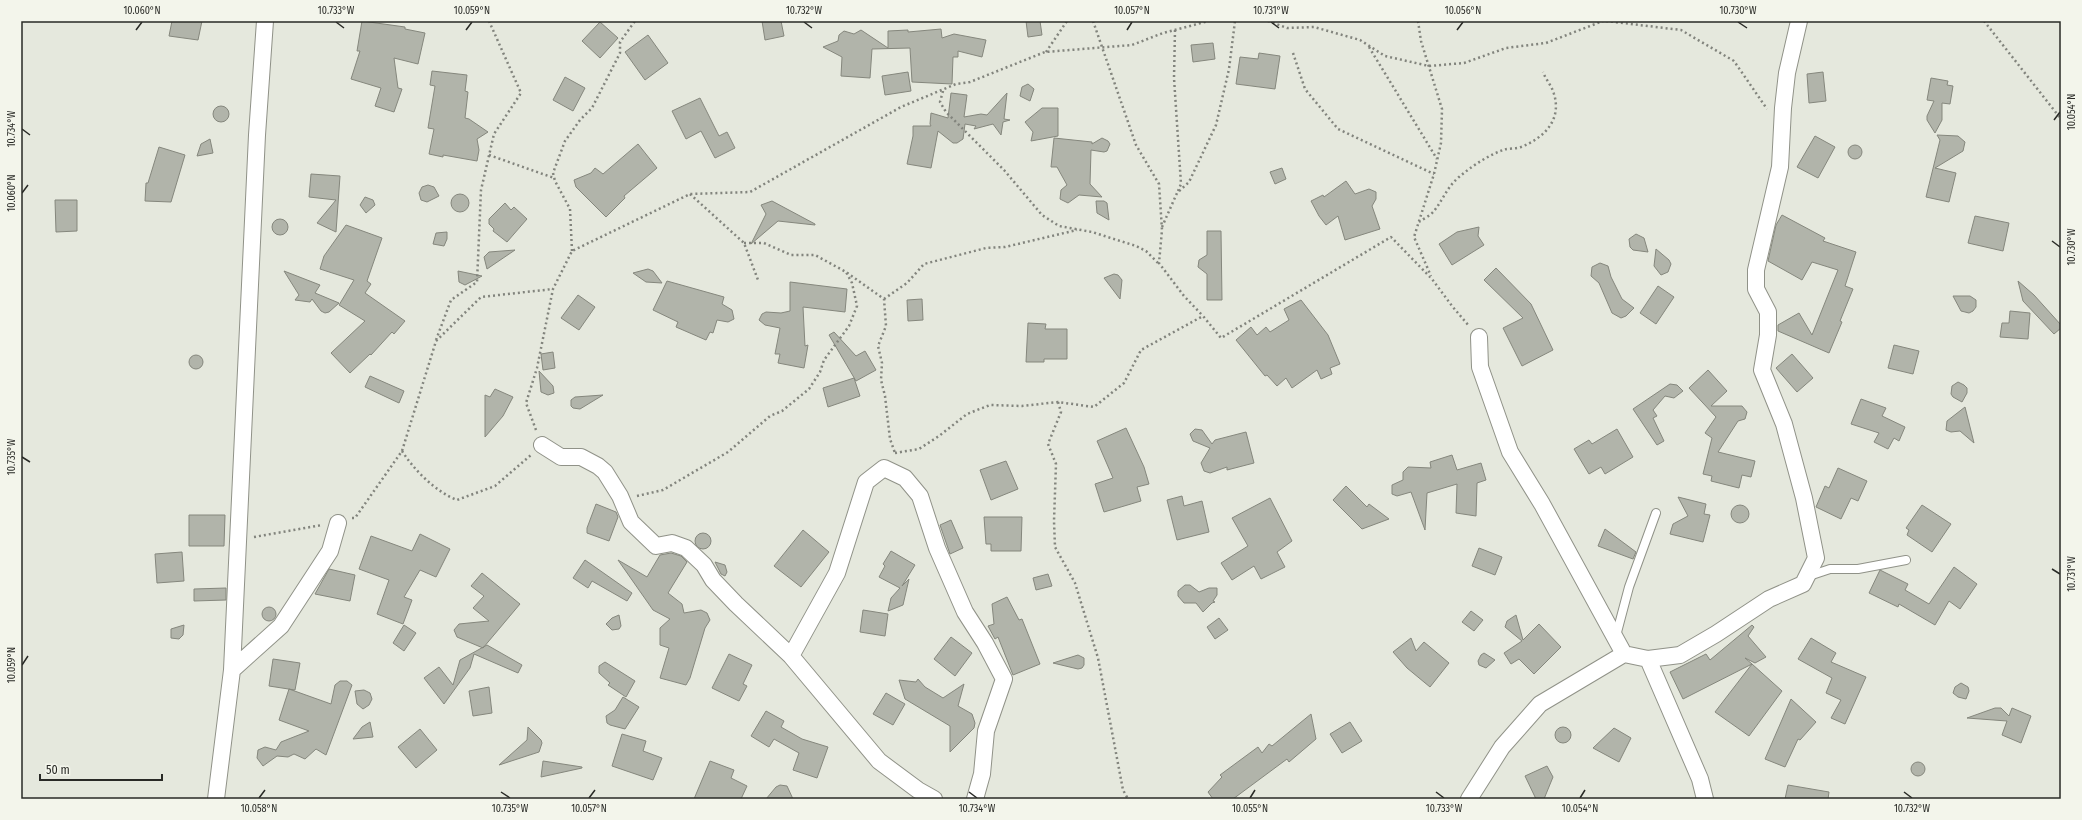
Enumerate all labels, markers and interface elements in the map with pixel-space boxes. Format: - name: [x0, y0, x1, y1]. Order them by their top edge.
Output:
- text: 10.060°N: [123, 5, 161, 17]
- text: 10.733°W: [318, 5, 355, 17]
- text: 10.059°N: [454, 5, 490, 17]
- text: 10.732°W: [786, 5, 823, 17]
- text: 10.057°N: [1114, 5, 1150, 17]
- text: 10.731°W: [1253, 5, 1289, 17]
- text: 10.056°N: [1445, 5, 1481, 17]
- text: 10.730°W: [1719, 5, 1757, 17]
- text: 10.054°N: [2066, 94, 2078, 130]
- text: 10.734°W: [6, 110, 18, 147]
- text: 10.060°N: [6, 174, 18, 212]
- text: 10.730°W: [2066, 228, 2078, 266]
- text: 10.735°W: [6, 438, 18, 475]
- text: 10.731°W: [2066, 556, 2078, 592]
- text: 10.059°N: [6, 647, 18, 683]
- scale bar: [40, 756, 162, 782]
- text: 50 m: [46, 763, 70, 777]
- text: 10.058°N: [241, 803, 277, 815]
- text: 10.735°W: [492, 803, 529, 815]
- text: 10.057°N: [571, 803, 607, 815]
- text: 10.734°W: [959, 803, 996, 815]
- text: 10.055°N: [1232, 803, 1268, 815]
- text: 10.733°W: [1426, 803, 1463, 815]
- text: 10.054°N: [1562, 803, 1598, 815]
- text: 10.732°W: [1894, 803, 1931, 815]

